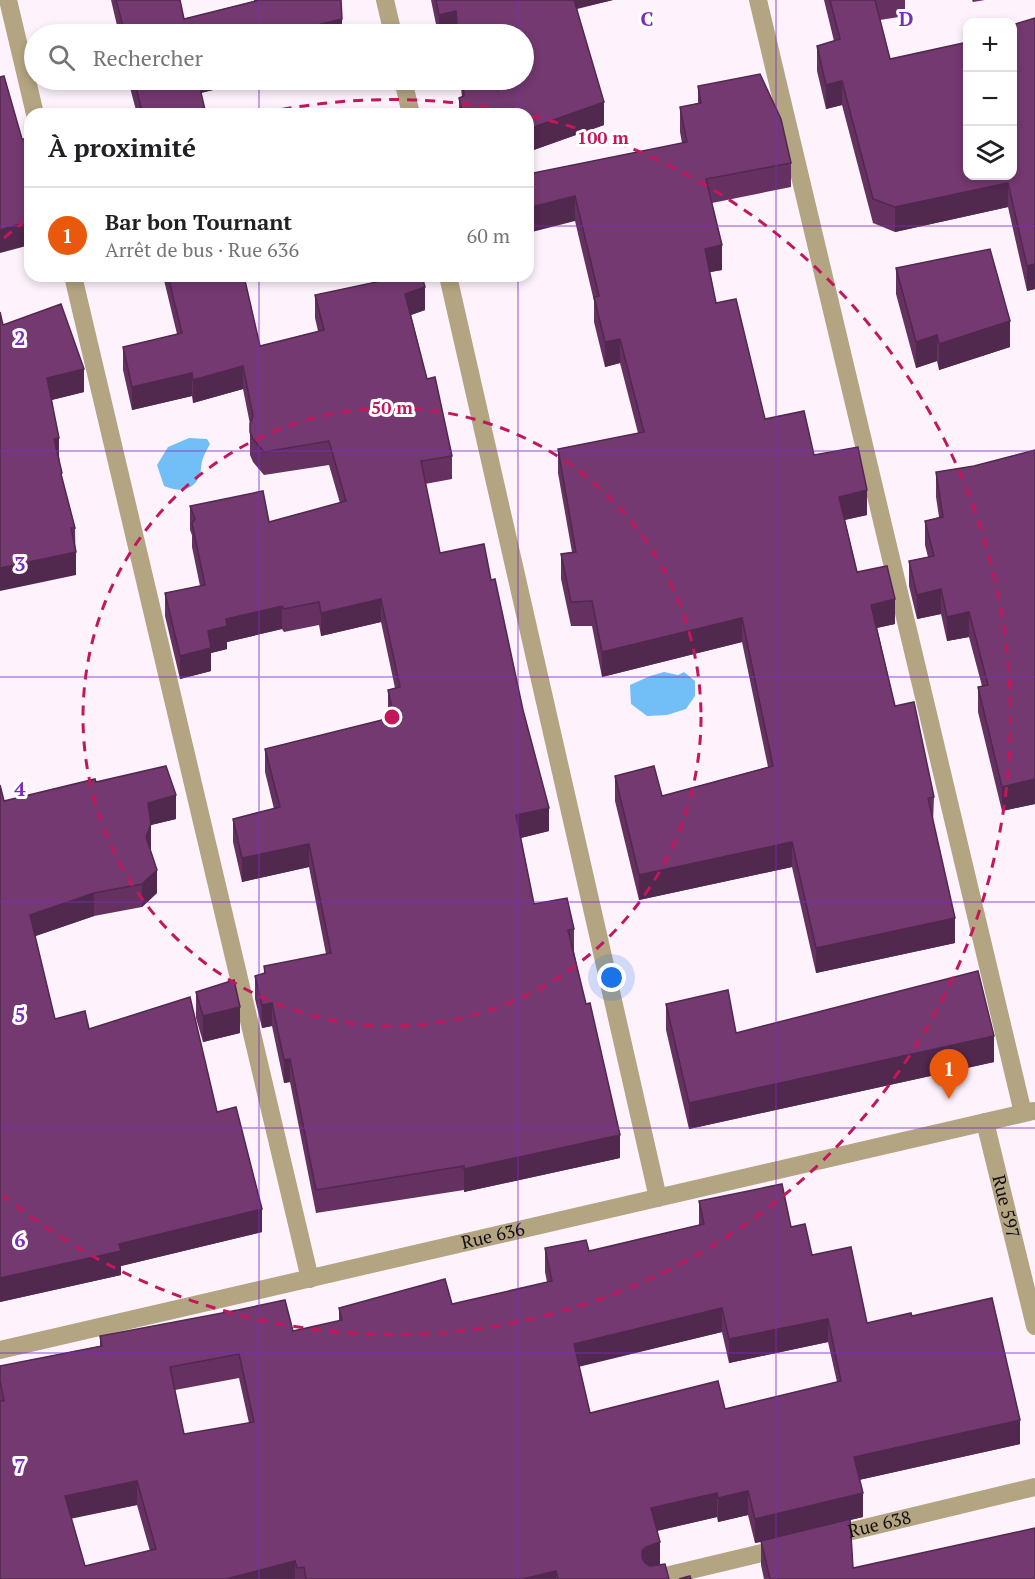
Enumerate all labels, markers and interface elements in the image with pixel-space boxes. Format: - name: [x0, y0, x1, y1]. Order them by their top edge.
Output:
- text: C: [640, 5, 654, 32]
- text: D: [899, 5, 913, 32]
- map controls: [963, 18, 1017, 180]
- button: +: [963, 18, 1017, 72]
- search box: [24, 24, 534, 90]
- icon: search: [45, 41, 78, 74]
- text: Rechercher: [93, 43, 203, 72]
- button: −: [963, 72, 1017, 126]
- text: 100 m: [577, 125, 629, 149]
- button: layers: [963, 126, 1017, 180]
- text: À proximité: [48, 130, 196, 164]
- text: Bar bon Tournant: [105, 207, 292, 236]
- text: 1: [62, 222, 73, 249]
- text: 60 m: [467, 222, 510, 249]
- text: Arrêt de bus · Rue 636: [105, 236, 299, 263]
- text: 2: [14, 324, 26, 351]
- text: 50 m: [371, 395, 413, 419]
- text: 3: [14, 550, 26, 577]
- centre of rings: [382, 707, 402, 727]
- text: 4: [14, 775, 26, 802]
- your location: [597, 963, 626, 992]
- text: 5: [14, 1001, 26, 1028]
- pin: 1: [930, 1050, 968, 1099]
- street label: Rue 597: [987, 1172, 1026, 1240]
- street label: Rue 636: [459, 1216, 527, 1254]
- text: 6: [14, 1226, 26, 1253]
- text: 7: [14, 1452, 26, 1479]
- street label: Rue 638: [845, 1504, 913, 1543]

